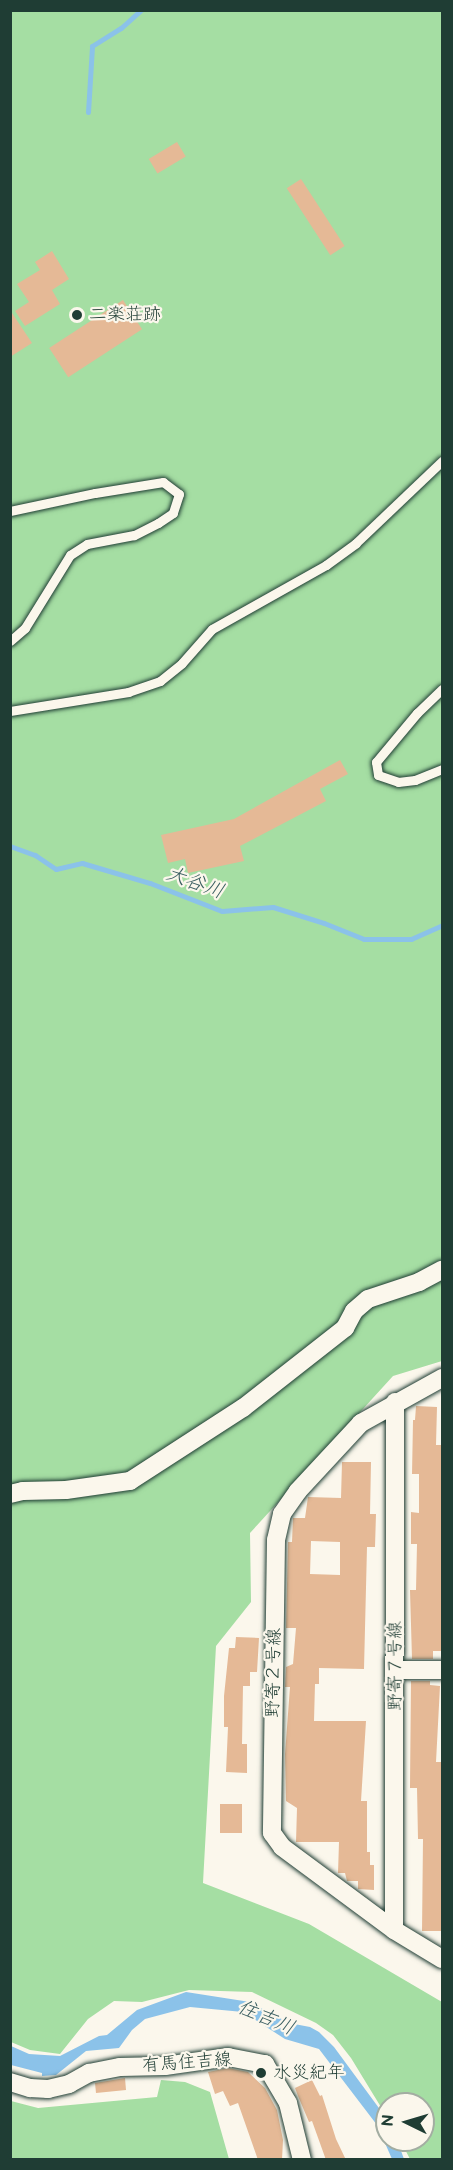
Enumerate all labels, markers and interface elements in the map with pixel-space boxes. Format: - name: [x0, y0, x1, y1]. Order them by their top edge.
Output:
- place label: 二楽荘跡: [89, 304, 161, 326]
- marker: 二楽荘跡: [70, 308, 84, 322]
- water label: 大谷川: [163, 861, 227, 905]
- street label: 野寄７号線: [385, 1621, 407, 1711]
- street label: 野寄２号線: [262, 1628, 286, 1718]
- water label: 住吉川: [234, 1995, 298, 2041]
- street label: 有馬住吉線: [141, 2049, 233, 2077]
- place label: 水災紀年: [273, 2062, 345, 2084]
- marker: 水災紀年: [254, 2066, 268, 2080]
- north arrow: [375, 2092, 435, 2152]
- text: N: [379, 2114, 399, 2127]

